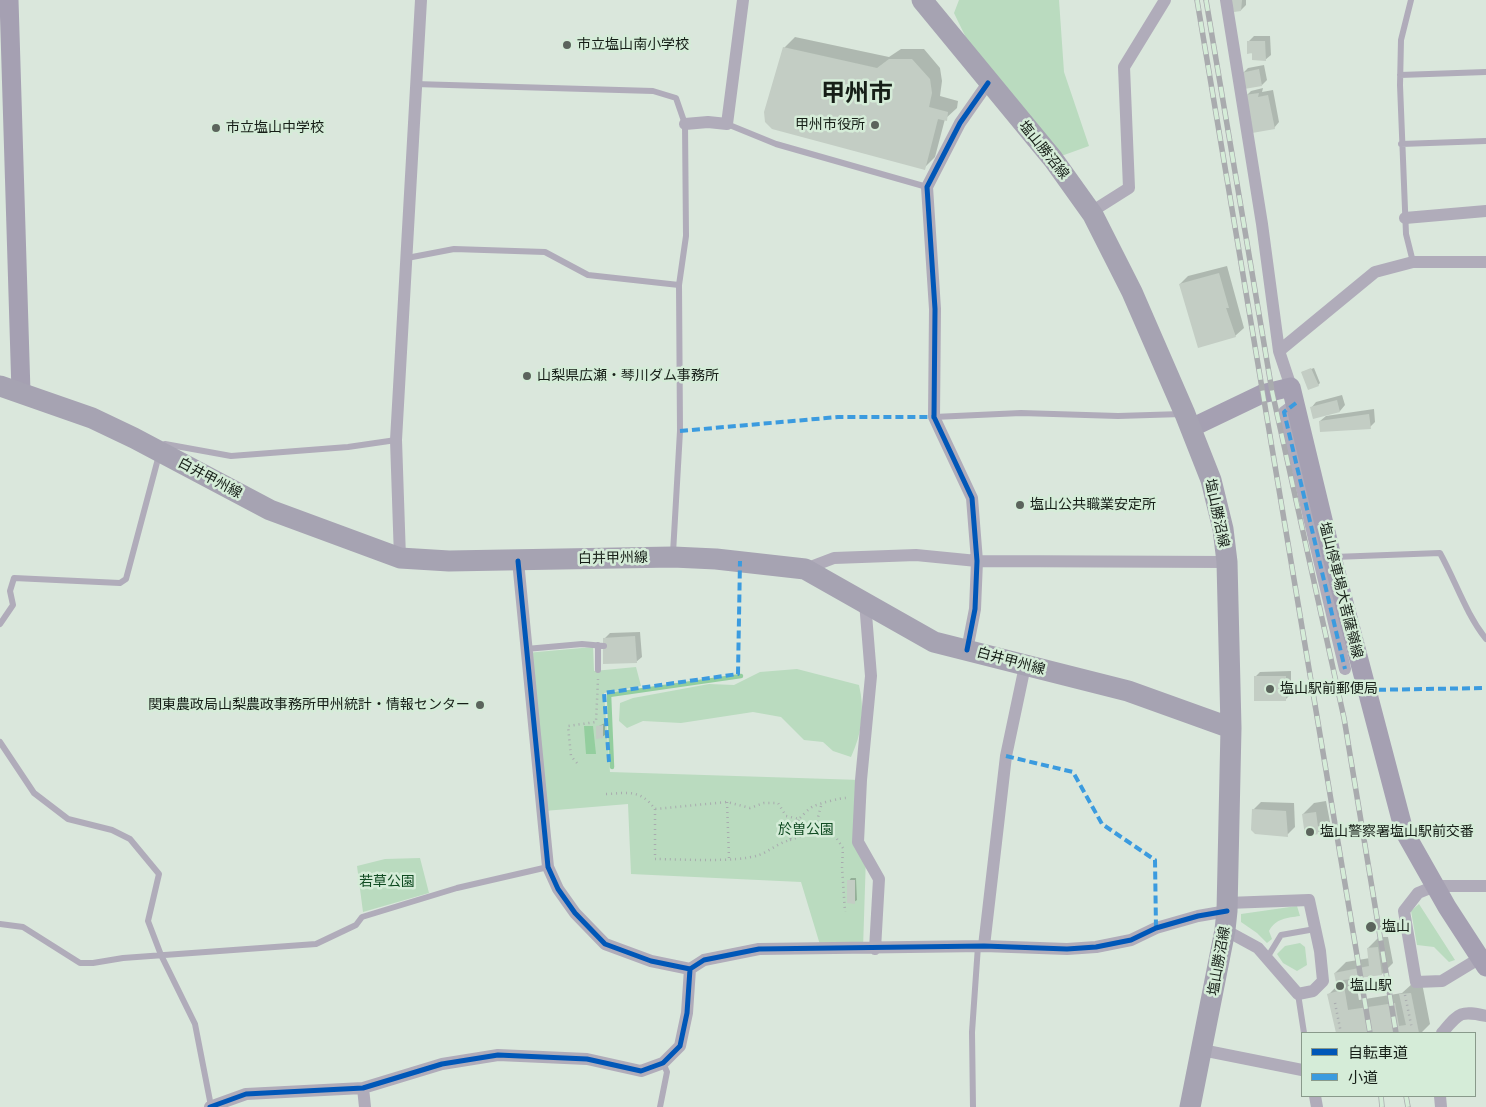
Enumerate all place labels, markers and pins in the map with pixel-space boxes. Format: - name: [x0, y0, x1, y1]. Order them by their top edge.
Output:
- place label: 市立塩山南小学校: [577, 37, 689, 53]
- marker: 市立塩山南小学校: [561, 39, 573, 51]
- place label: 甲州市役所: [795, 117, 865, 133]
- marker: 甲州市役所: [869, 119, 881, 131]
- place label: 市立塩山中学校: [226, 120, 324, 136]
- marker: 市立塩山中学校: [210, 122, 222, 134]
- place label: 山梨県広瀬・琴川ダム事務所: [537, 368, 719, 384]
- marker: 山梨県広瀬・琴川ダム事務所: [521, 370, 533, 382]
- place label: 塩山公共職業安定所: [1030, 497, 1156, 513]
- marker: 塩山公共職業安定所: [1014, 499, 1026, 511]
- place label: 塩山駅前郵便局: [1280, 681, 1378, 697]
- marker: 塩山駅前郵便局: [1264, 683, 1276, 695]
- place label: 関東農政局山梨農政事務所甲州統計・情報センター: [148, 697, 470, 713]
- marker: 関東農政局山梨農政事務所甲州統計・情報センター: [474, 699, 486, 711]
- place label: 塩山警察署塩山駅前交番: [1320, 824, 1474, 840]
- marker: 塩山警察署塩山駅前交番: [1304, 826, 1316, 838]
- place label: 塩山: [1382, 919, 1410, 935]
- marker: 塩山: [1364, 920, 1378, 934]
- place label: 塩山駅: [1350, 978, 1392, 994]
- marker: 塩山駅: [1334, 980, 1346, 992]

